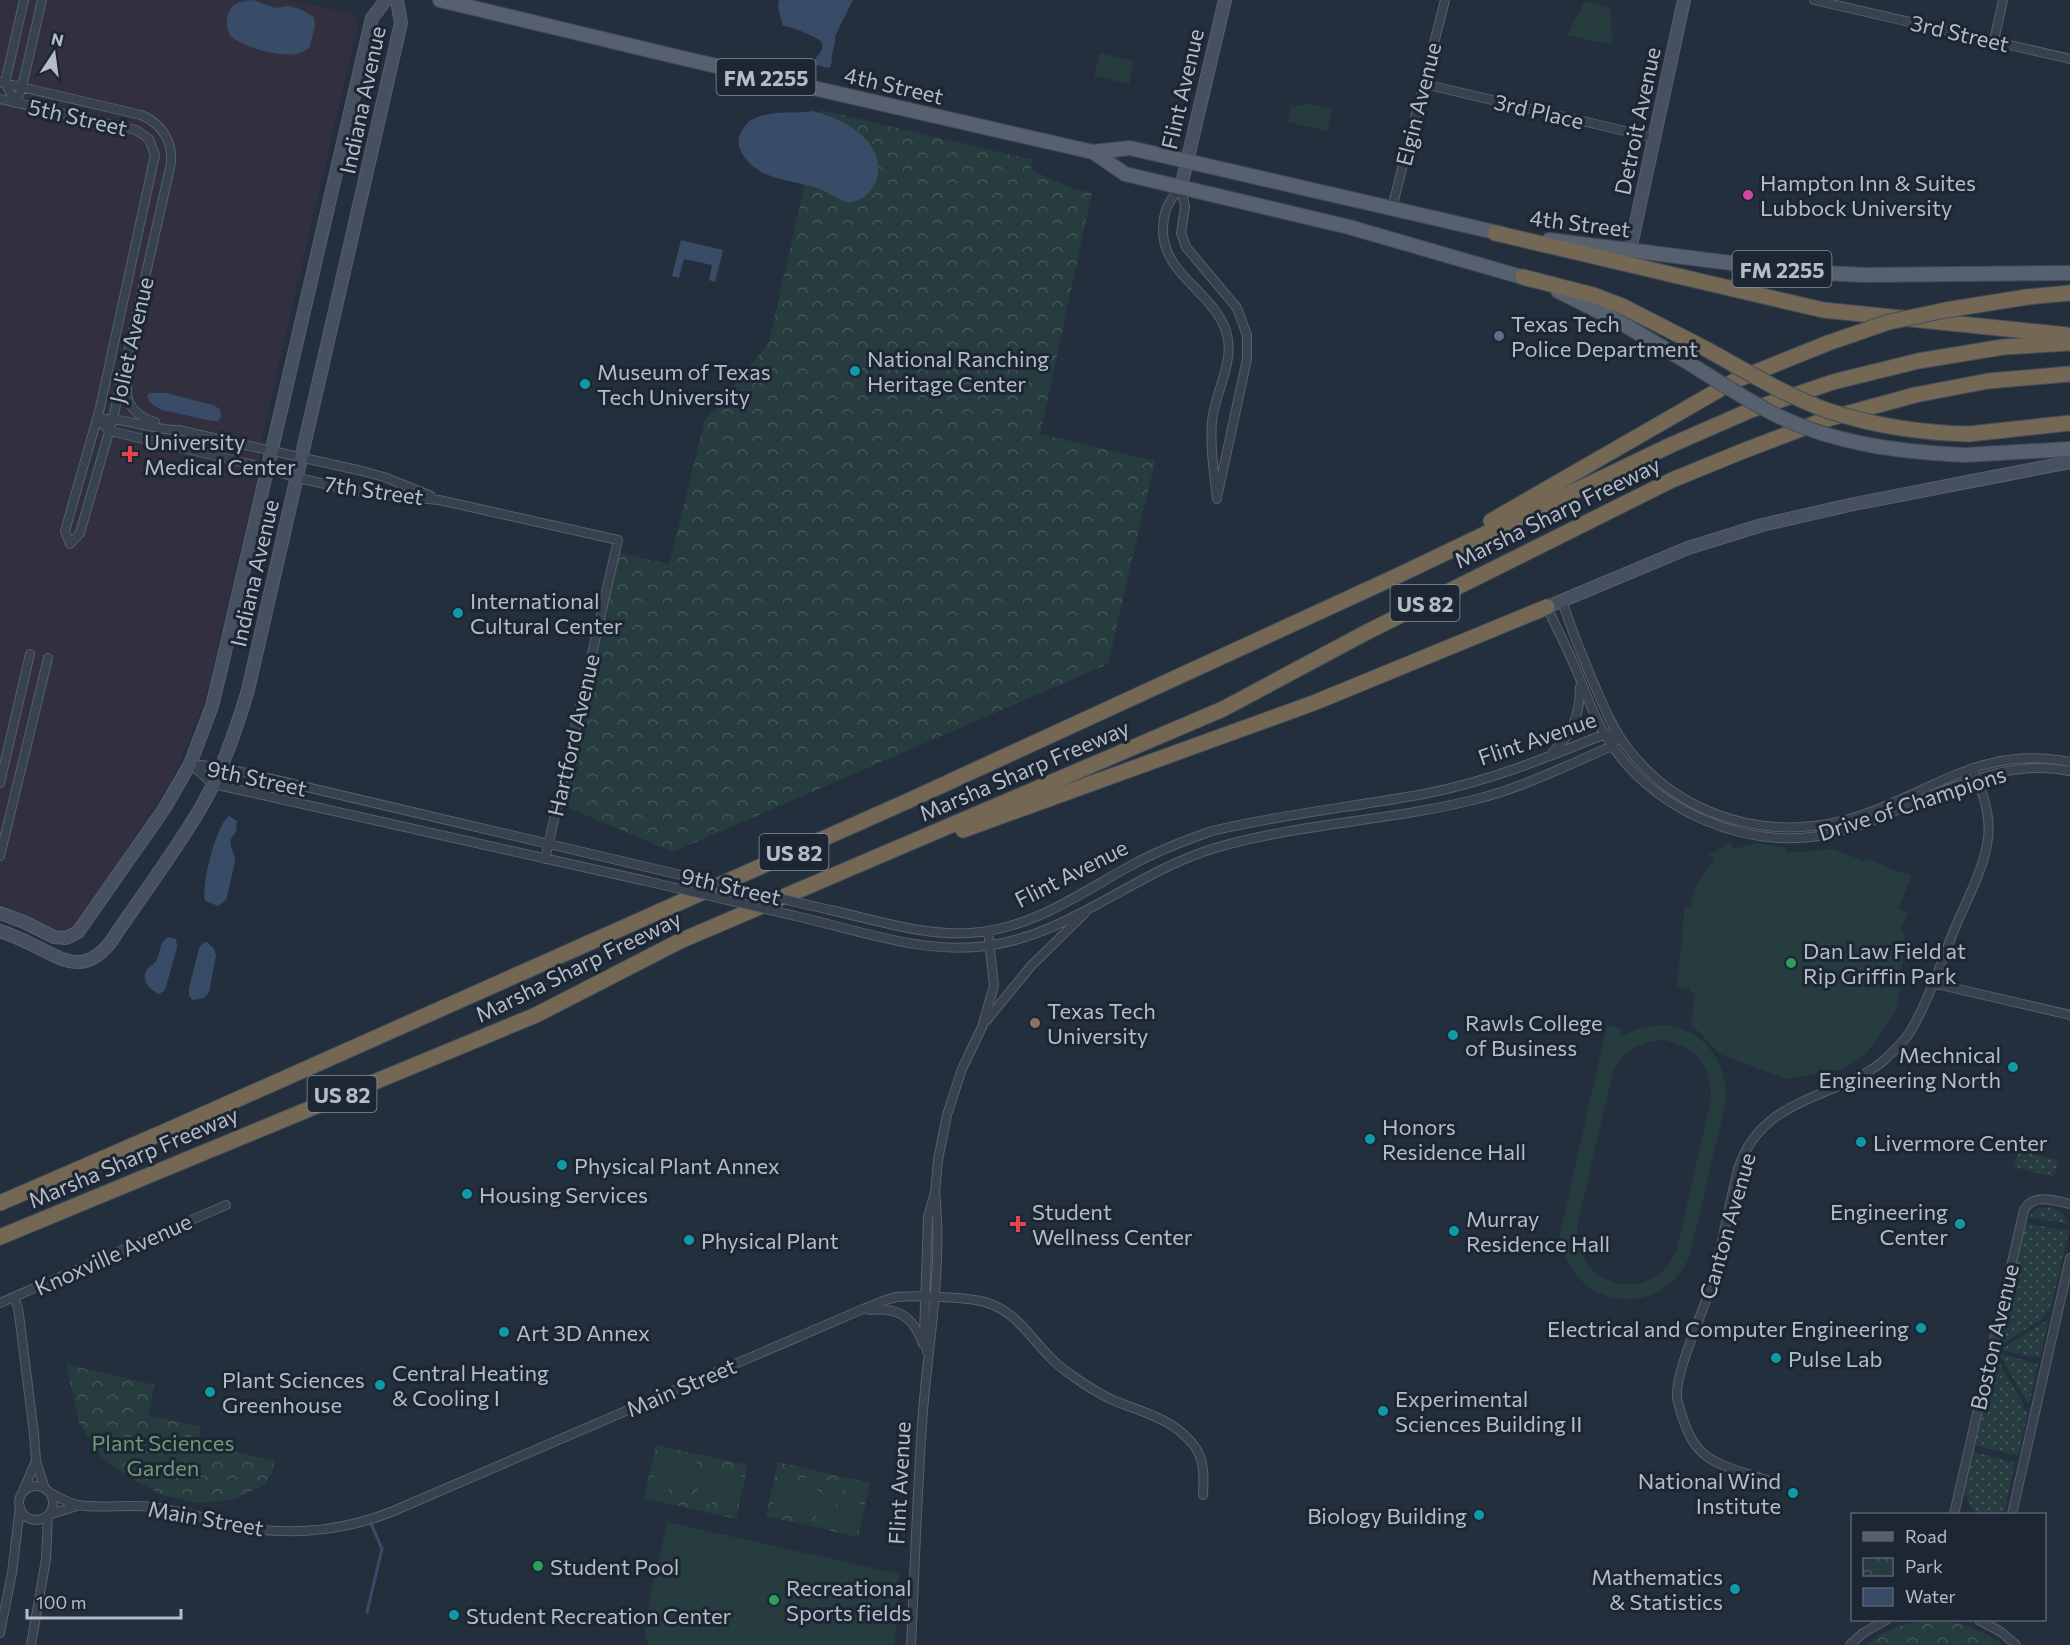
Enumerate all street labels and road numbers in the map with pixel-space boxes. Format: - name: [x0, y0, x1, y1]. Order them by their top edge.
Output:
- street label: 3rd Street: [1908, 9, 2012, 57]
- street label: Indiana Avenue: [333, 24, 391, 176]
- street label: Flint Avenue: [1155, 26, 1209, 152]
- street label: Elgin Avenue: [1390, 39, 1446, 169]
- street label: Detroit Avenue: [1608, 45, 1666, 197]
- road number: FM 2255: [716, 59, 816, 95]
- street label: 4th Street: [842, 60, 946, 110]
- street label: 3rd Place: [1491, 88, 1587, 134]
- street label: 5th Street: [26, 93, 130, 141]
- street label: 4th Street: [1528, 203, 1632, 243]
- road number: FM 2255: [1732, 251, 1832, 287]
- street label: Joliet Avenue: [103, 274, 159, 406]
- street label: Marsha Sharp Freeway: [1450, 450, 1664, 574]
- street label: 7th Street: [323, 470, 425, 510]
- street label: Indiana Avenue: [224, 497, 284, 649]
- road number: US 82: [1390, 585, 1460, 621]
- street label: Hartford Avenue: [541, 651, 605, 819]
- street label: Flint Avenue: [1474, 705, 1600, 771]
- street label: Marsha Sharp Freeway: [915, 713, 1133, 827]
- street label: 9th Street: [205, 754, 309, 802]
- street label: Drive of Champions: [1815, 760, 2009, 846]
- street label: Flint Avenue: [1010, 833, 1132, 913]
- road number: US 82: [760, 834, 828, 870]
- street label: 9th Street: [679, 861, 783, 911]
- street label: Marsha Sharp Freeway: [471, 904, 685, 1028]
- road number: US 82: [308, 1076, 376, 1112]
- street label: Marsha Sharp Freeway: [24, 1100, 242, 1214]
- street label: Canton Avenue: [1693, 1150, 1761, 1302]
- street label: Knoxville Avenue: [30, 1207, 196, 1301]
- street label: Boston Avenue: [1964, 1261, 2024, 1413]
- street label: Main Street: [622, 1352, 740, 1422]
- street label: Flint Avenue: [882, 1421, 916, 1545]
- street label: Main Street: [146, 1495, 266, 1541]

